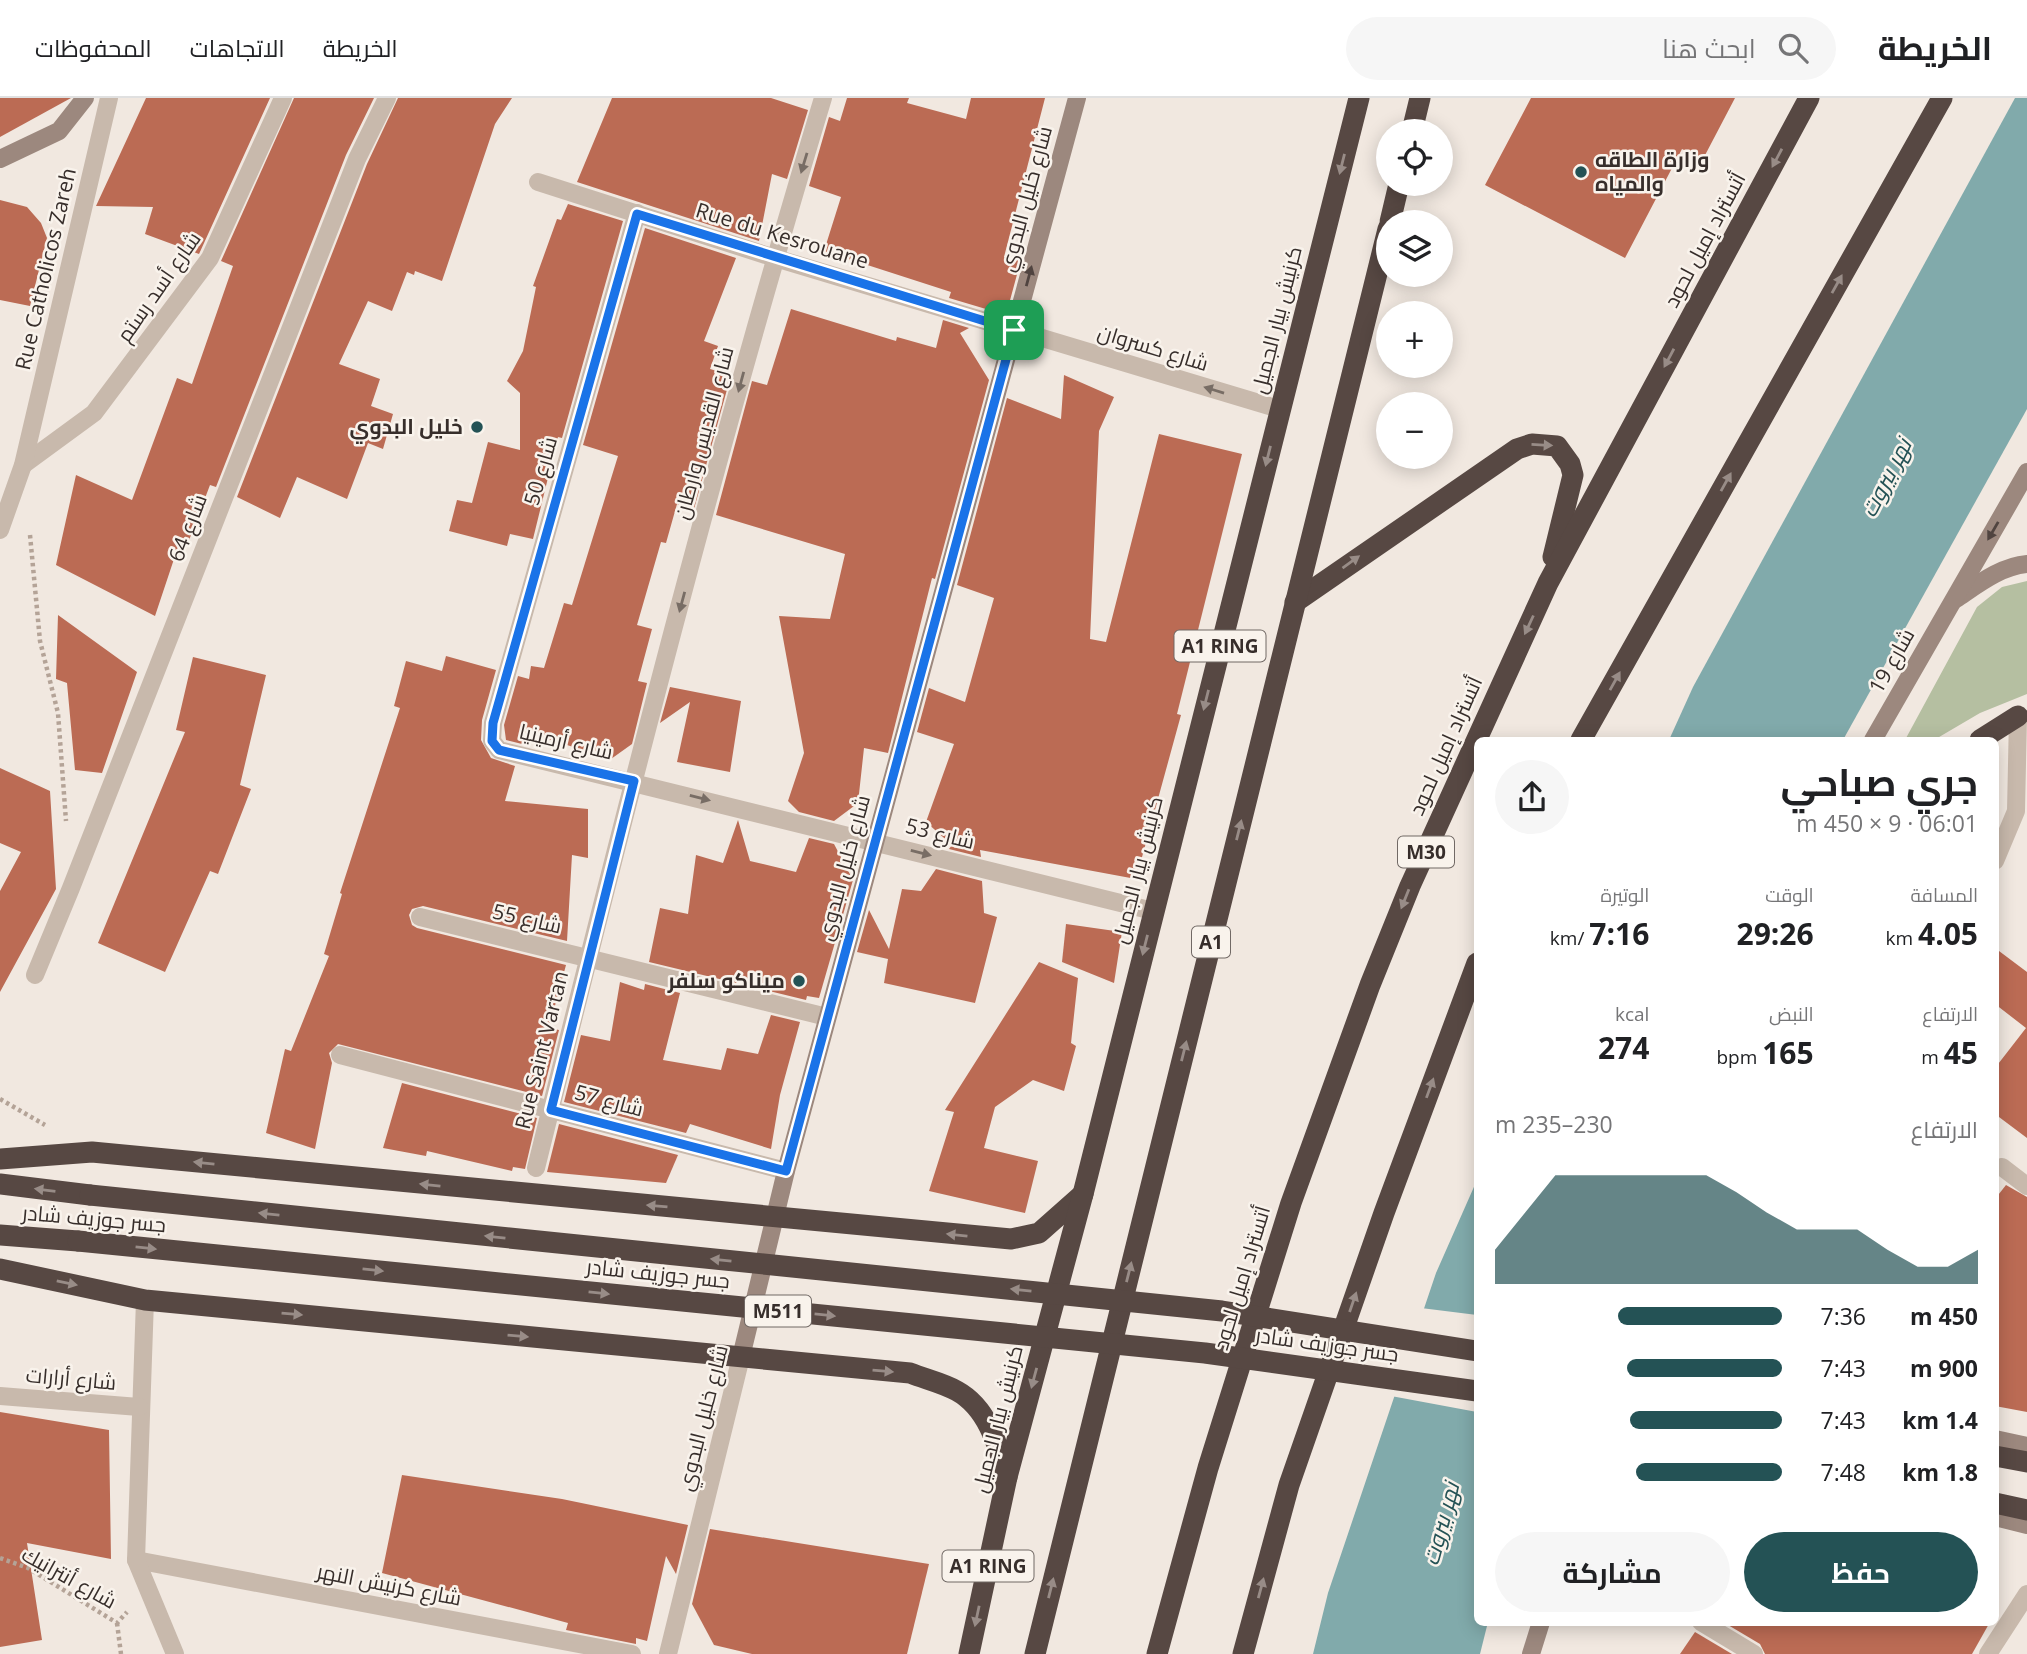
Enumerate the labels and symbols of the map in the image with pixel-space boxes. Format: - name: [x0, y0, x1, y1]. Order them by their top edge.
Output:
- street label: شارع خليل البدوي: [992, 123, 1061, 275]
- place label: وزارة الطاقه والمياه: [1595, 145, 1709, 197]
- one-way arrow: [1771, 148, 1783, 168]
- one-way arrow: [798, 153, 808, 174]
- one-way arrow: [1336, 153, 1347, 175]
- marker: وزارة الطاقه والمياه: [1573, 164, 1589, 180]
- street label: Rue Catholicos Zareh: [8, 165, 82, 373]
- street label: أتستراد إميل لحود: [1657, 167, 1752, 312]
- street label: Rue du Kesrouane: [692, 195, 872, 275]
- street label: شارع أسد رستم: [110, 226, 207, 348]
- street label: كرنيش بيار الجميل: [1244, 243, 1308, 396]
- one-way arrow: [1024, 265, 1034, 286]
- one-way arrow: [1831, 274, 1843, 294]
- pin: [984, 300, 1044, 360]
- street label: شارع كسروان: [1094, 317, 1212, 378]
- street label: شارع القديس وارطان: [666, 343, 741, 523]
- one-way arrow: [1663, 349, 1675, 368]
- one-way arrow: [736, 372, 746, 393]
- one-way arrow: [1203, 384, 1224, 394]
- place label: خليل البدوي: [350, 412, 463, 444]
- marker: خليل البدوي: [469, 419, 485, 435]
- water label: نهر بيروت: [1852, 430, 1920, 523]
- street label: شارع 50: [517, 433, 564, 509]
- one-way arrow: [1531, 439, 1553, 450]
- one-way arrow: [1262, 445, 1273, 467]
- one-way arrow: [1720, 473, 1732, 492]
- street label: شارع 64: [161, 490, 214, 566]
- one-way arrow: [1986, 522, 1999, 541]
- one-way arrow: [1342, 556, 1360, 570]
- one-way arrow: [677, 592, 687, 613]
- one-way arrow: [1523, 614, 1534, 635]
- street label: شارع 19: [1862, 623, 1921, 698]
- road number: A1 RING: [1174, 631, 1266, 662]
- one-way arrow: [1609, 671, 1621, 690]
- street label: أتستراد إميل لحود: [1402, 672, 1488, 819]
- one-way arrow: [1200, 689, 1211, 711]
- street label: شارع أرمينيا: [516, 717, 616, 766]
- street label: شارع خليل البدوي: [810, 792, 879, 944]
- one-way arrow: [689, 793, 711, 804]
- street label: كرنيش بيار الجميل: [1105, 793, 1169, 946]
- street label: شارع 53: [903, 811, 978, 856]
- one-way arrow: [1234, 819, 1245, 841]
- road number: M30: [1398, 836, 1454, 867]
- one-way arrow: [910, 848, 932, 859]
- one-way arrow: [1400, 889, 1411, 910]
- street label: شارع 55: [490, 896, 565, 941]
- road number: A1: [1192, 926, 1230, 958]
- one-way arrow: [1139, 934, 1150, 956]
- place label: ميناكو سلفر: [667, 966, 785, 994]
- street label: Rue Saint Vartan: [508, 968, 574, 1132]
- marker: ميناكو سلفر: [791, 973, 807, 989]
- one-way arrow: [1179, 1040, 1190, 1062]
- street label: شارع 57: [571, 1077, 647, 1124]
- one-way arrow: [1424, 1077, 1435, 1098]
- one-way arrow: [193, 1157, 215, 1168]
- one-way arrow: [419, 1179, 441, 1190]
- one-way arrow: [34, 1184, 56, 1195]
- street label: جسر جوزيف شادر: [20, 1198, 167, 1238]
- one-way arrow: [646, 1200, 668, 1211]
- street label: أتستراد إميل لحود: [1206, 1202, 1276, 1353]
- one-way arrow: [258, 1208, 280, 1219]
- one-way arrow: [946, 1229, 968, 1240]
- one-way arrow: [484, 1231, 506, 1242]
- one-way arrow: [135, 1243, 157, 1254]
- street label: جسر جوزيف شادر: [584, 1251, 731, 1294]
- one-way arrow: [710, 1254, 732, 1265]
- one-way arrow: [1124, 1261, 1135, 1283]
- one-way arrow: [362, 1265, 384, 1276]
- one-way arrow: [56, 1278, 78, 1289]
- one-way arrow: [1010, 1285, 1032, 1296]
- one-way arrow: [588, 1288, 610, 1299]
- one-way arrow: [1348, 1291, 1359, 1312]
- road number: M511: [745, 1296, 811, 1326]
- one-way arrow: [281, 1309, 303, 1320]
- one-way arrow: [815, 1310, 837, 1321]
- street label: جسر جوزيف شادر: [1253, 1320, 1401, 1368]
- one-way arrow: [507, 1330, 529, 1341]
- street label: شارع خليل البدوي: [670, 1342, 737, 1494]
- street label: كرنيش بيار الجميل: [965, 1342, 1029, 1495]
- street label: شارع أرارات: [25, 1360, 117, 1397]
- one-way arrow: [872, 1365, 894, 1376]
- one-way arrow: [1028, 1368, 1038, 1389]
- water label: نهر بيروت: [1414, 1476, 1467, 1569]
- street label: شارع أنترانيك: [17, 1540, 122, 1616]
- road number: A1 RING: [942, 1550, 1034, 1582]
- street label: شارع كرنيش النهر: [313, 1556, 464, 1613]
- one-way arrow: [1046, 1577, 1057, 1599]
- one-way arrow: [1256, 1577, 1267, 1599]
- one-way arrow: [971, 1605, 982, 1627]

